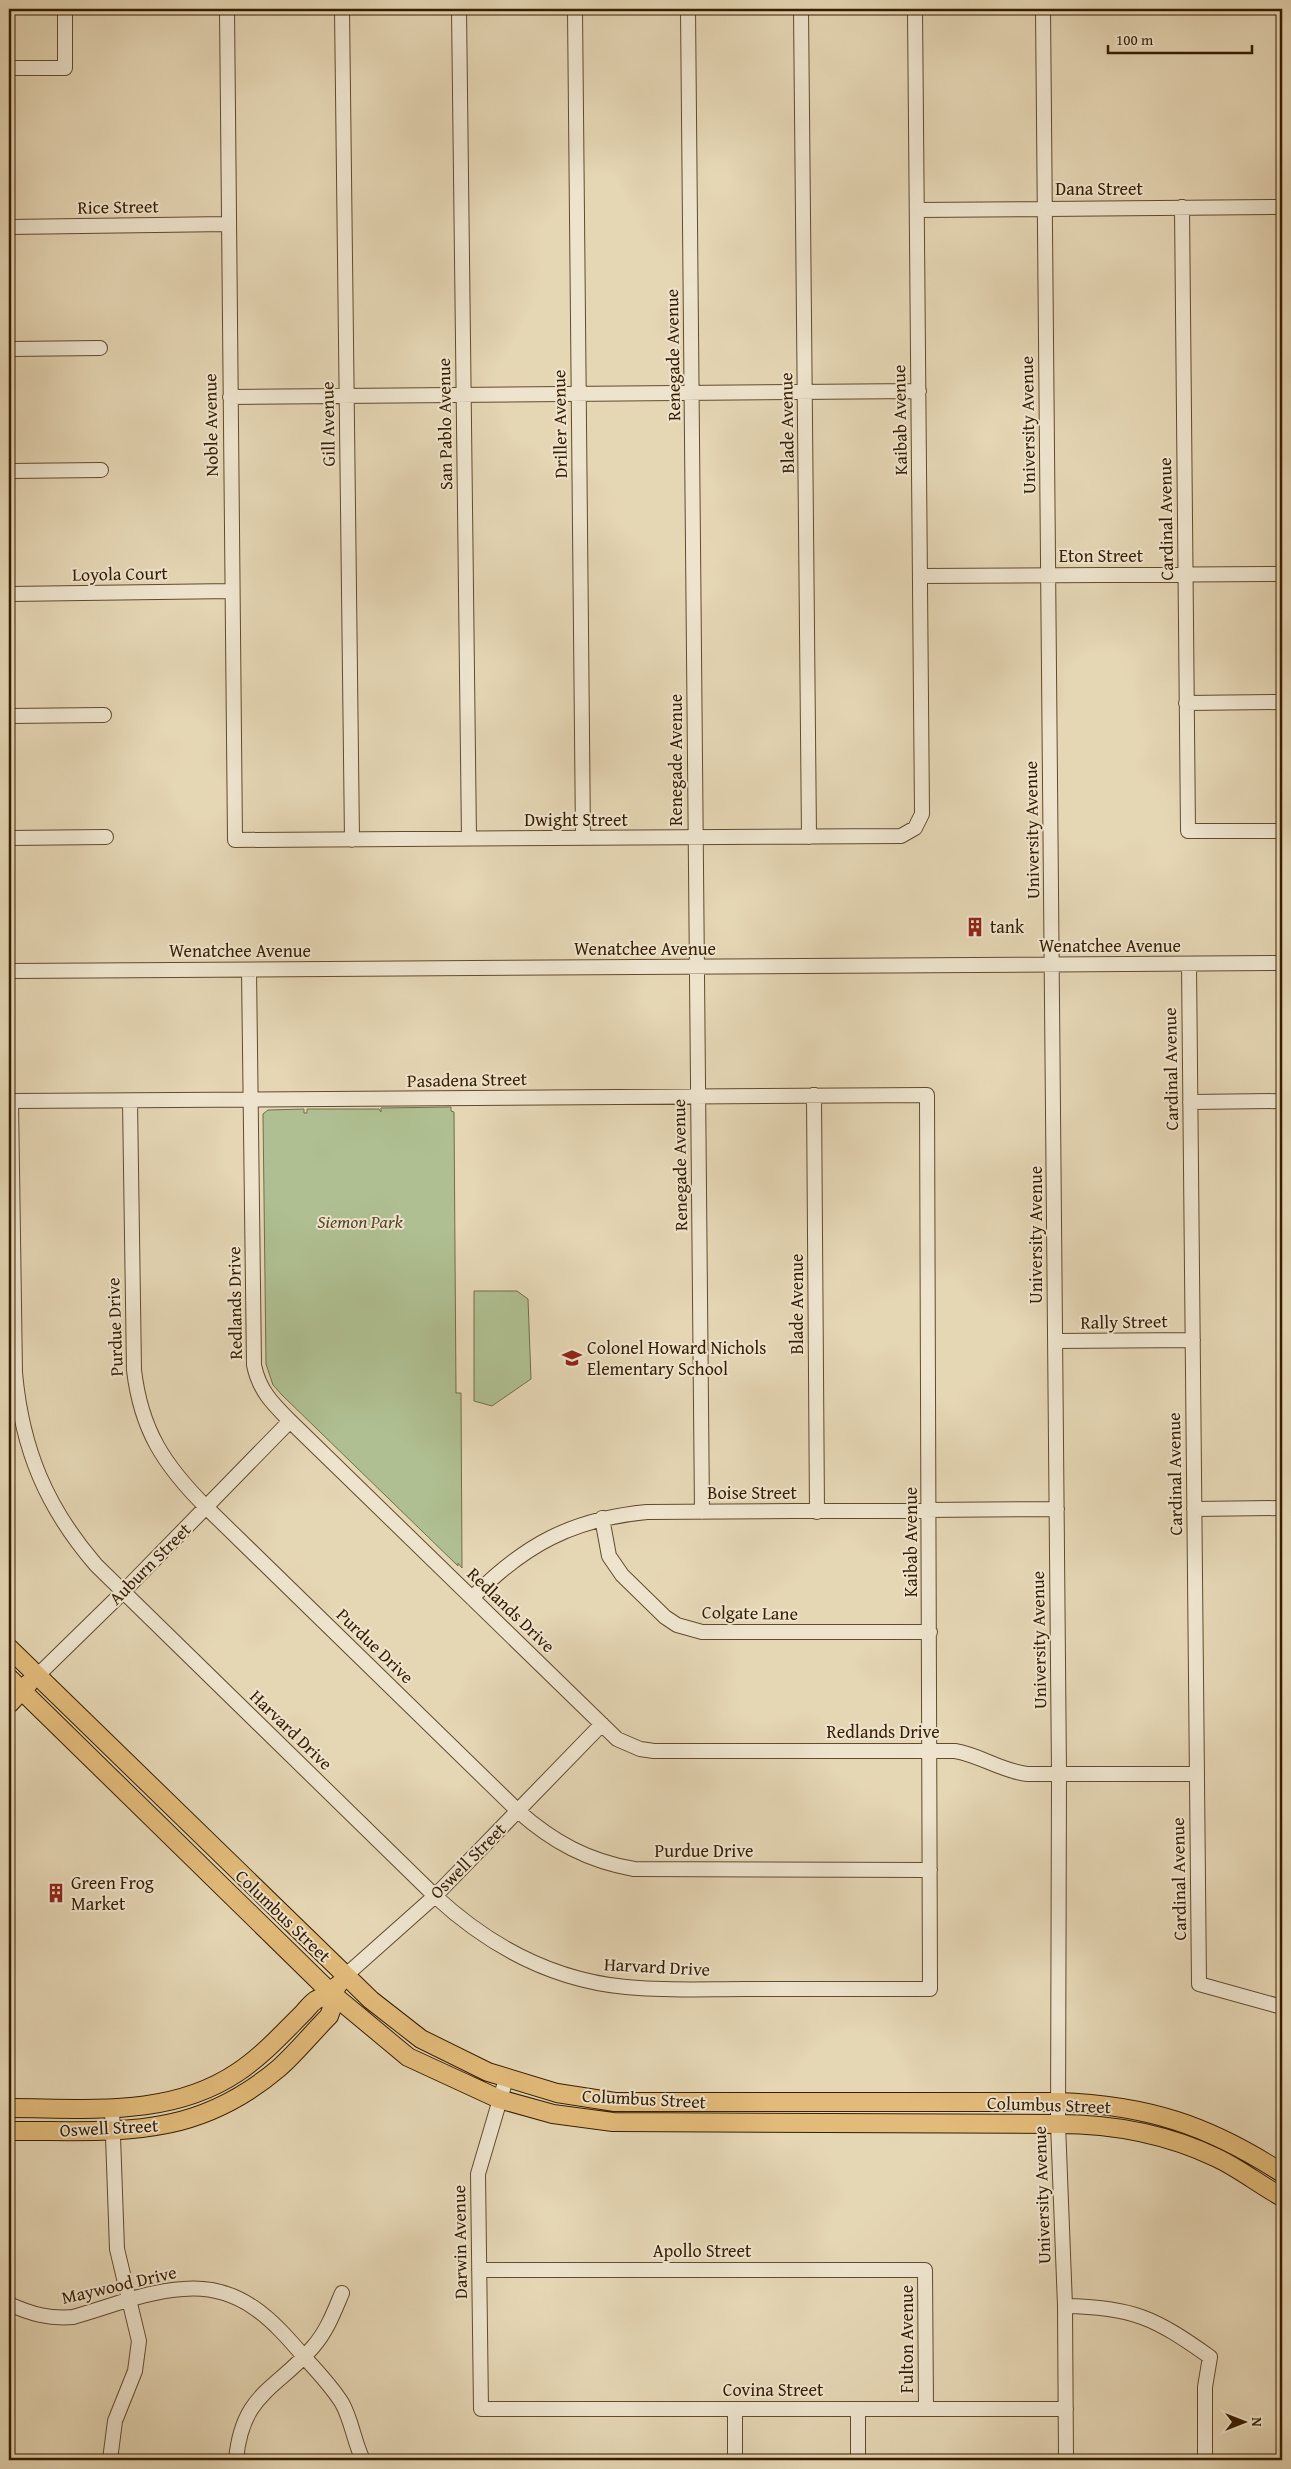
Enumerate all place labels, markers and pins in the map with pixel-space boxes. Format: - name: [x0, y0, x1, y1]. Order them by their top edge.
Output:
- place label: tank: [990, 913, 1025, 940]
- building icon: tank: [964, 916, 986, 938]
- place label: Colonel Howard Nichols Elementary School: [587, 1334, 766, 1382]
- school or university icon: Colonel Howard Nichols Elementary School: [561, 1347, 583, 1369]
- place label: Green Frog Market: [71, 1869, 154, 1917]
- building icon: Green Frog Market: [45, 1882, 67, 1904]

